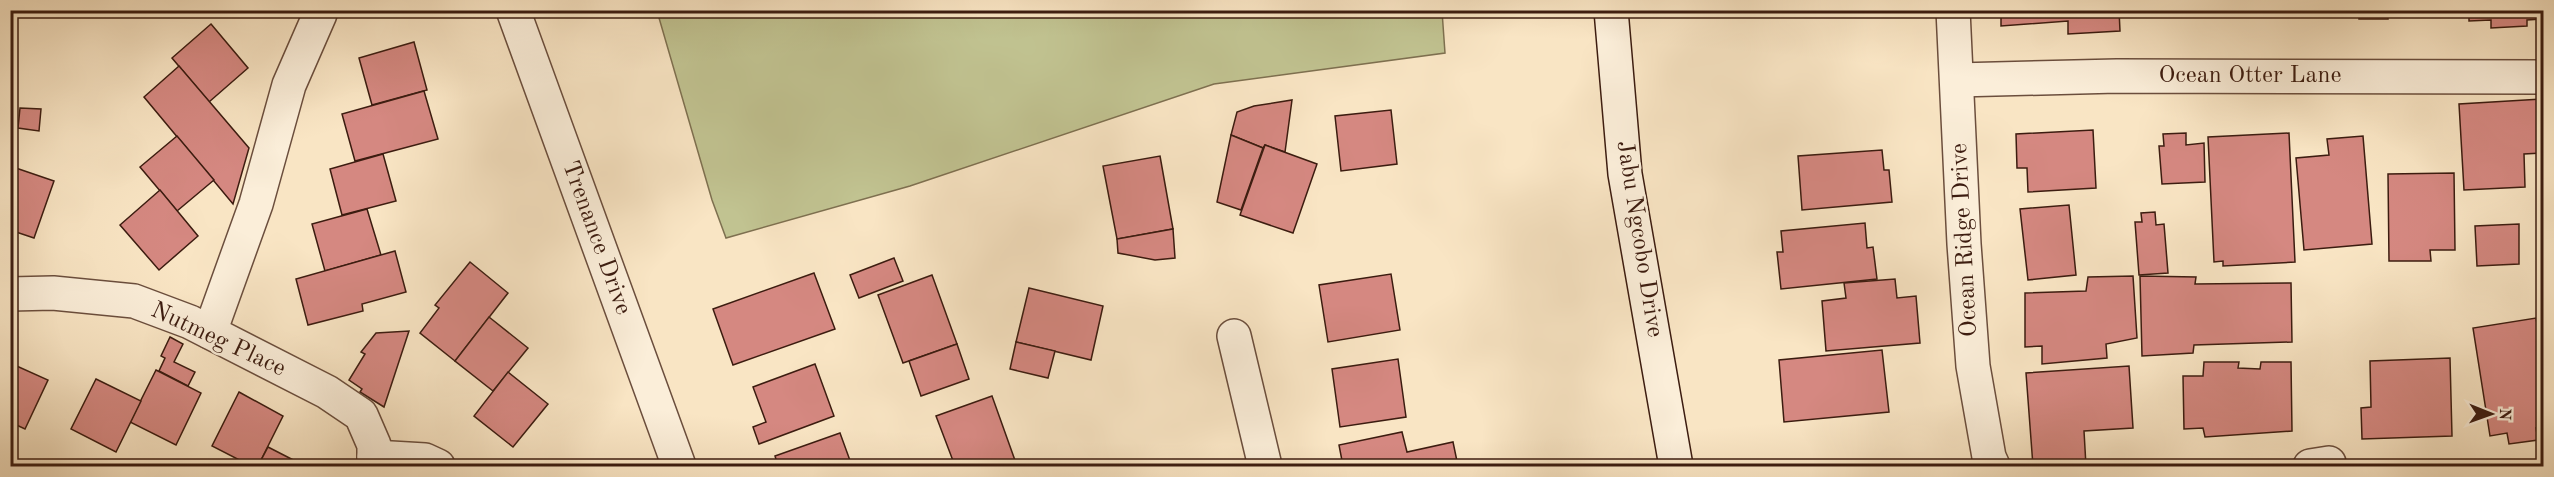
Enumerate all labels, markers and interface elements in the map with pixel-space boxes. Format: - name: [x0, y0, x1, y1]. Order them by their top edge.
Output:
- street label: Ocean Otter Lane: [2159, 64, 2341, 88]
- street label: Jabu Ngcobo Drive: [1612, 139, 1666, 339]
- street label: Ocean Ridge Drive: [1948, 142, 1982, 338]
- street label: Trenance Drive: [557, 158, 635, 318]
- street label: Nutmeg Place: [147, 298, 289, 382]
- north arrow: [2461, 384, 2521, 444]
- text: N: [2496, 408, 2512, 421]

